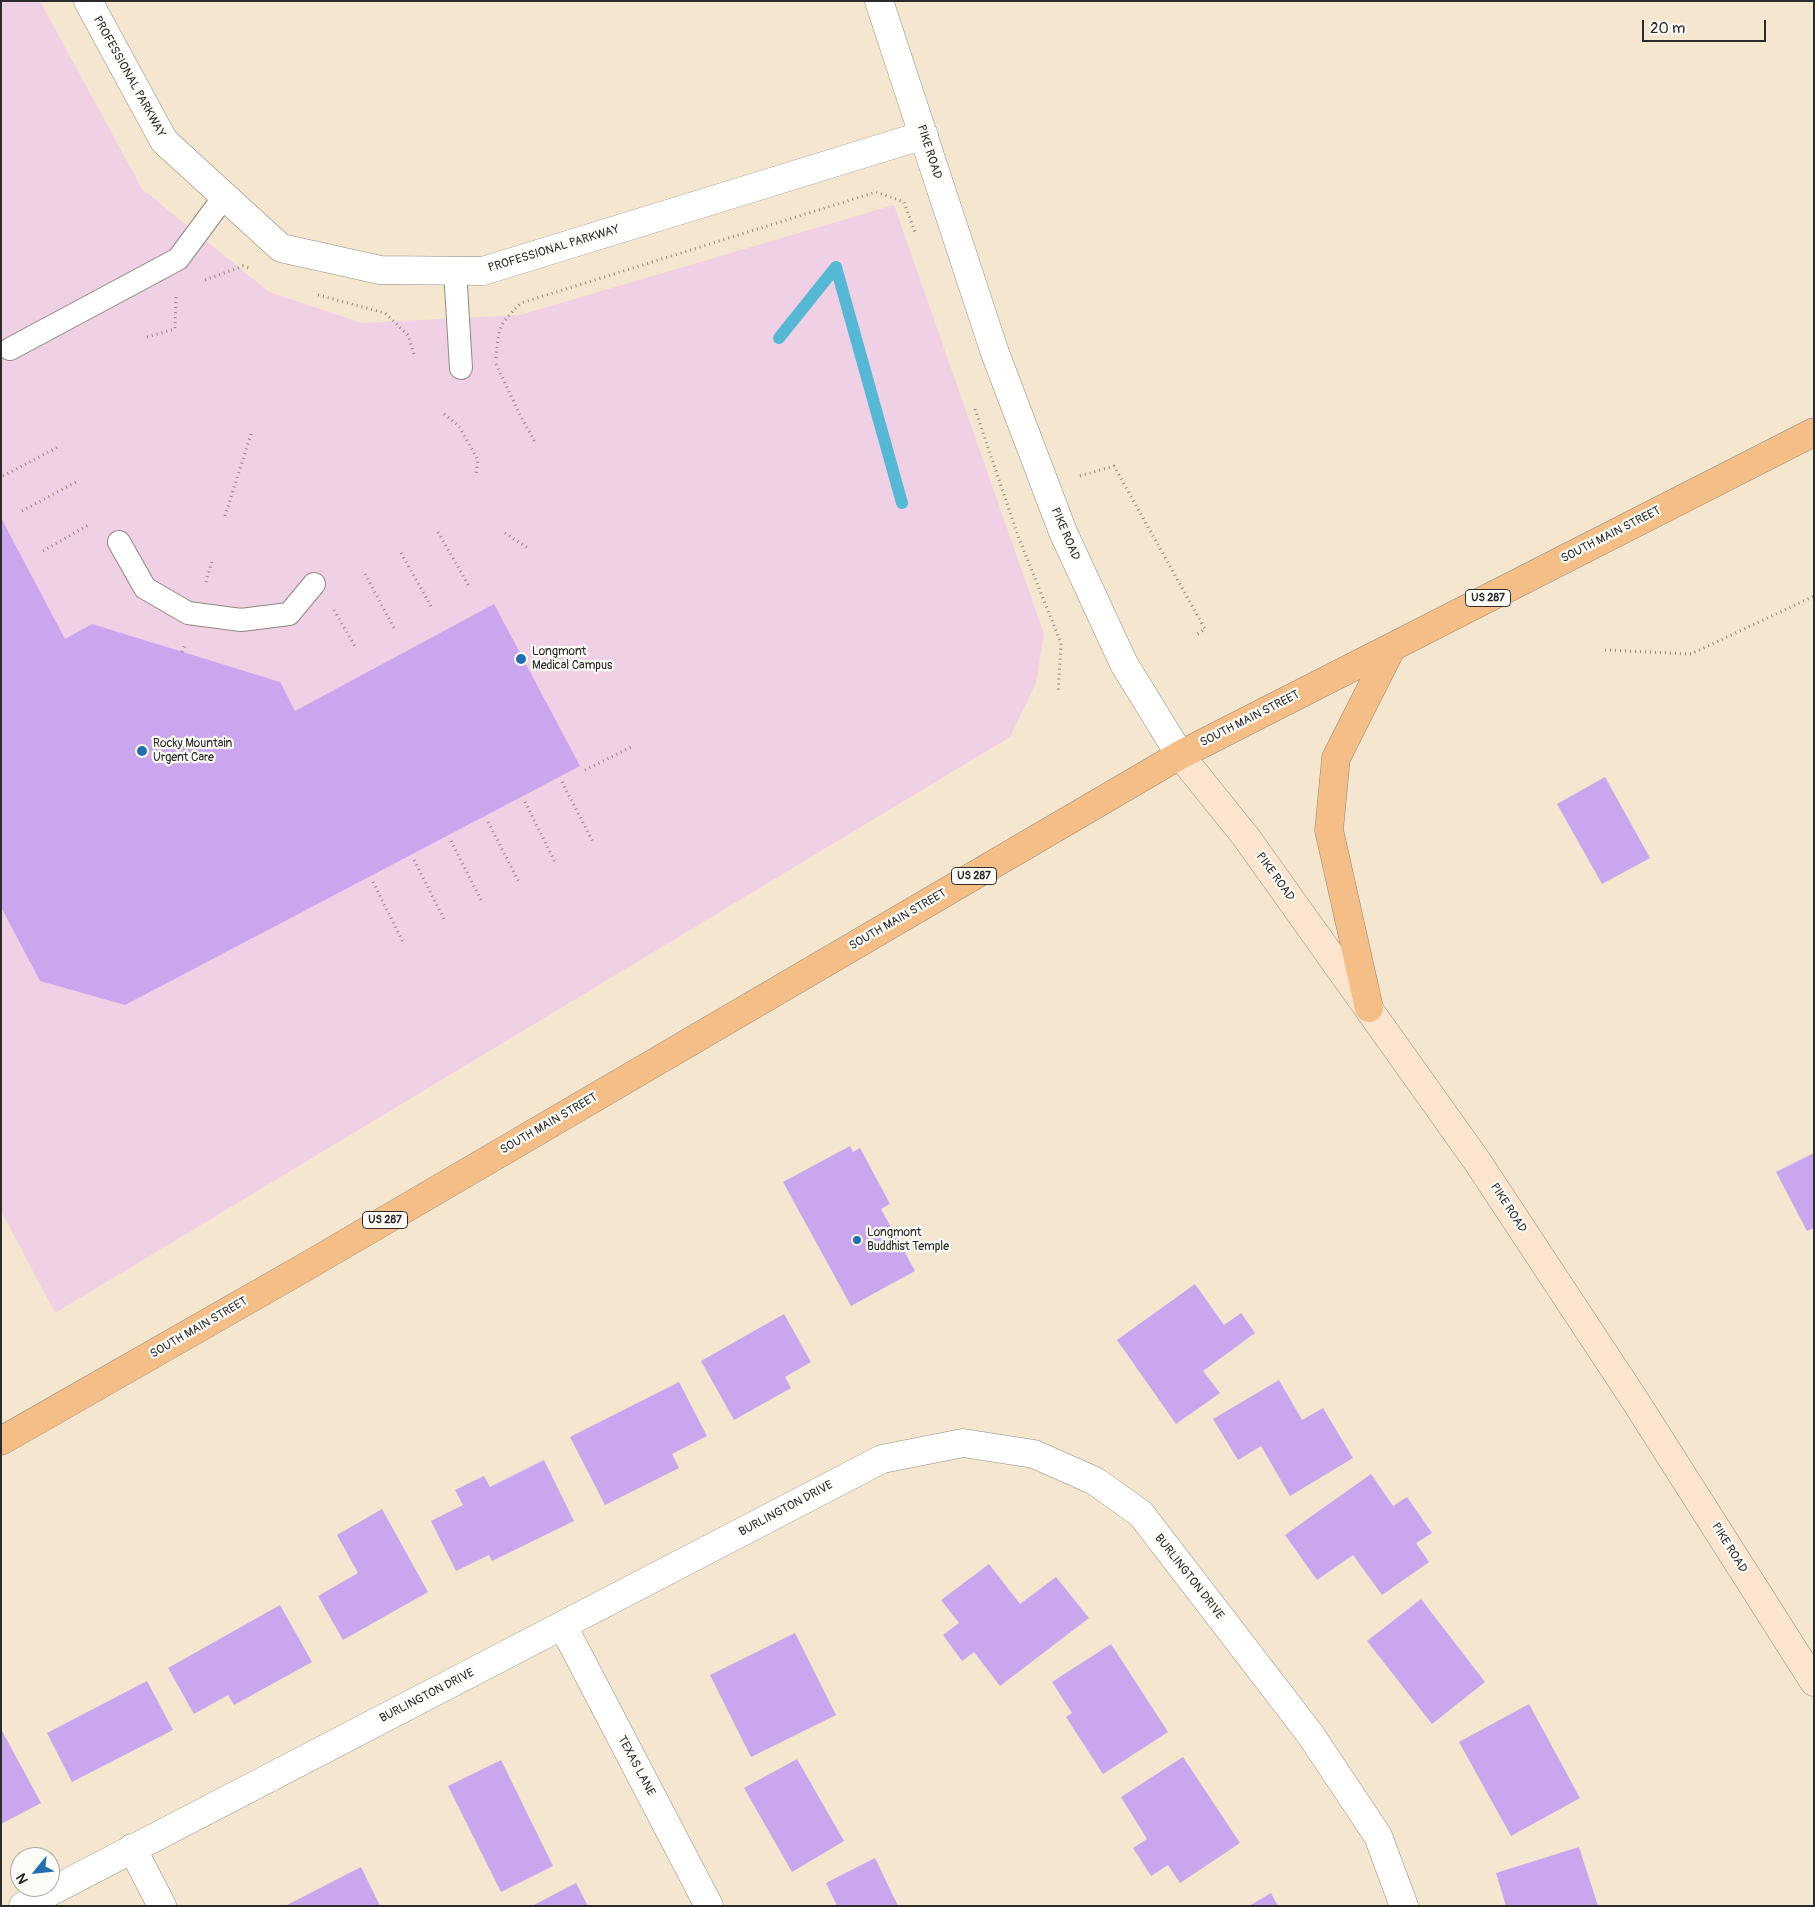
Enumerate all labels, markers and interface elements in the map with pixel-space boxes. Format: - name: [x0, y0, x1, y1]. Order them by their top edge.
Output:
- scale bar: [1645, 10, 1769, 42]
- street label: PROFESSIONAL PARKWAY: [90, 14, 168, 140]
- text: 20 m: [1650, 19, 1685, 38]
- street label: PIKE ROAD: [914, 123, 944, 181]
- street label: PROFESSIONAL PARKWAY: [487, 222, 621, 276]
- street label: SOUTH MAIN STREET: [1559, 504, 1663, 566]
- street label: PIKE ROAD: [1047, 505, 1083, 563]
- road number: US 287: [1466, 590, 1510, 606]
- place label: Longmont Medical Campus: [532, 645, 612, 673]
- marker: Longmont Medical Campus: [514, 652, 528, 666]
- street label: SOUTH MAIN STREET: [1198, 688, 1302, 750]
- place label: Rocky Mountain Urgent Care: [153, 737, 232, 765]
- marker: Rocky Mountain Urgent Care: [135, 744, 149, 758]
- street label: PIKE ROAD: [1253, 850, 1297, 904]
- road number: US 287: [952, 868, 996, 884]
- street label: SOUTH MAIN STREET: [847, 886, 949, 954]
- street label: SOUTH MAIN STREET: [498, 1090, 600, 1158]
- street label: PIKE ROAD: [1487, 1181, 1529, 1235]
- road number: US 287: [362, 1212, 408, 1228]
- place label: Longmont Buddhist Temple: [867, 1226, 949, 1254]
- marker: Longmont Buddhist Temple: [851, 1234, 863, 1246]
- street label: SOUTH MAIN STREET: [148, 1294, 250, 1362]
- street label: BURLINGTON DRIVE: [737, 1478, 835, 1540]
- street label: PIKE ROAD: [1708, 1520, 1750, 1576]
- street label: BURLINGTON DRIVE: [1151, 1532, 1227, 1622]
- street label: BURLINGTON DRIVE: [377, 1666, 477, 1726]
- street label: TEXAS LANE: [614, 1733, 658, 1799]
- north arrow: [10, 1847, 60, 1897]
- text: N: [12, 1871, 32, 1887]

